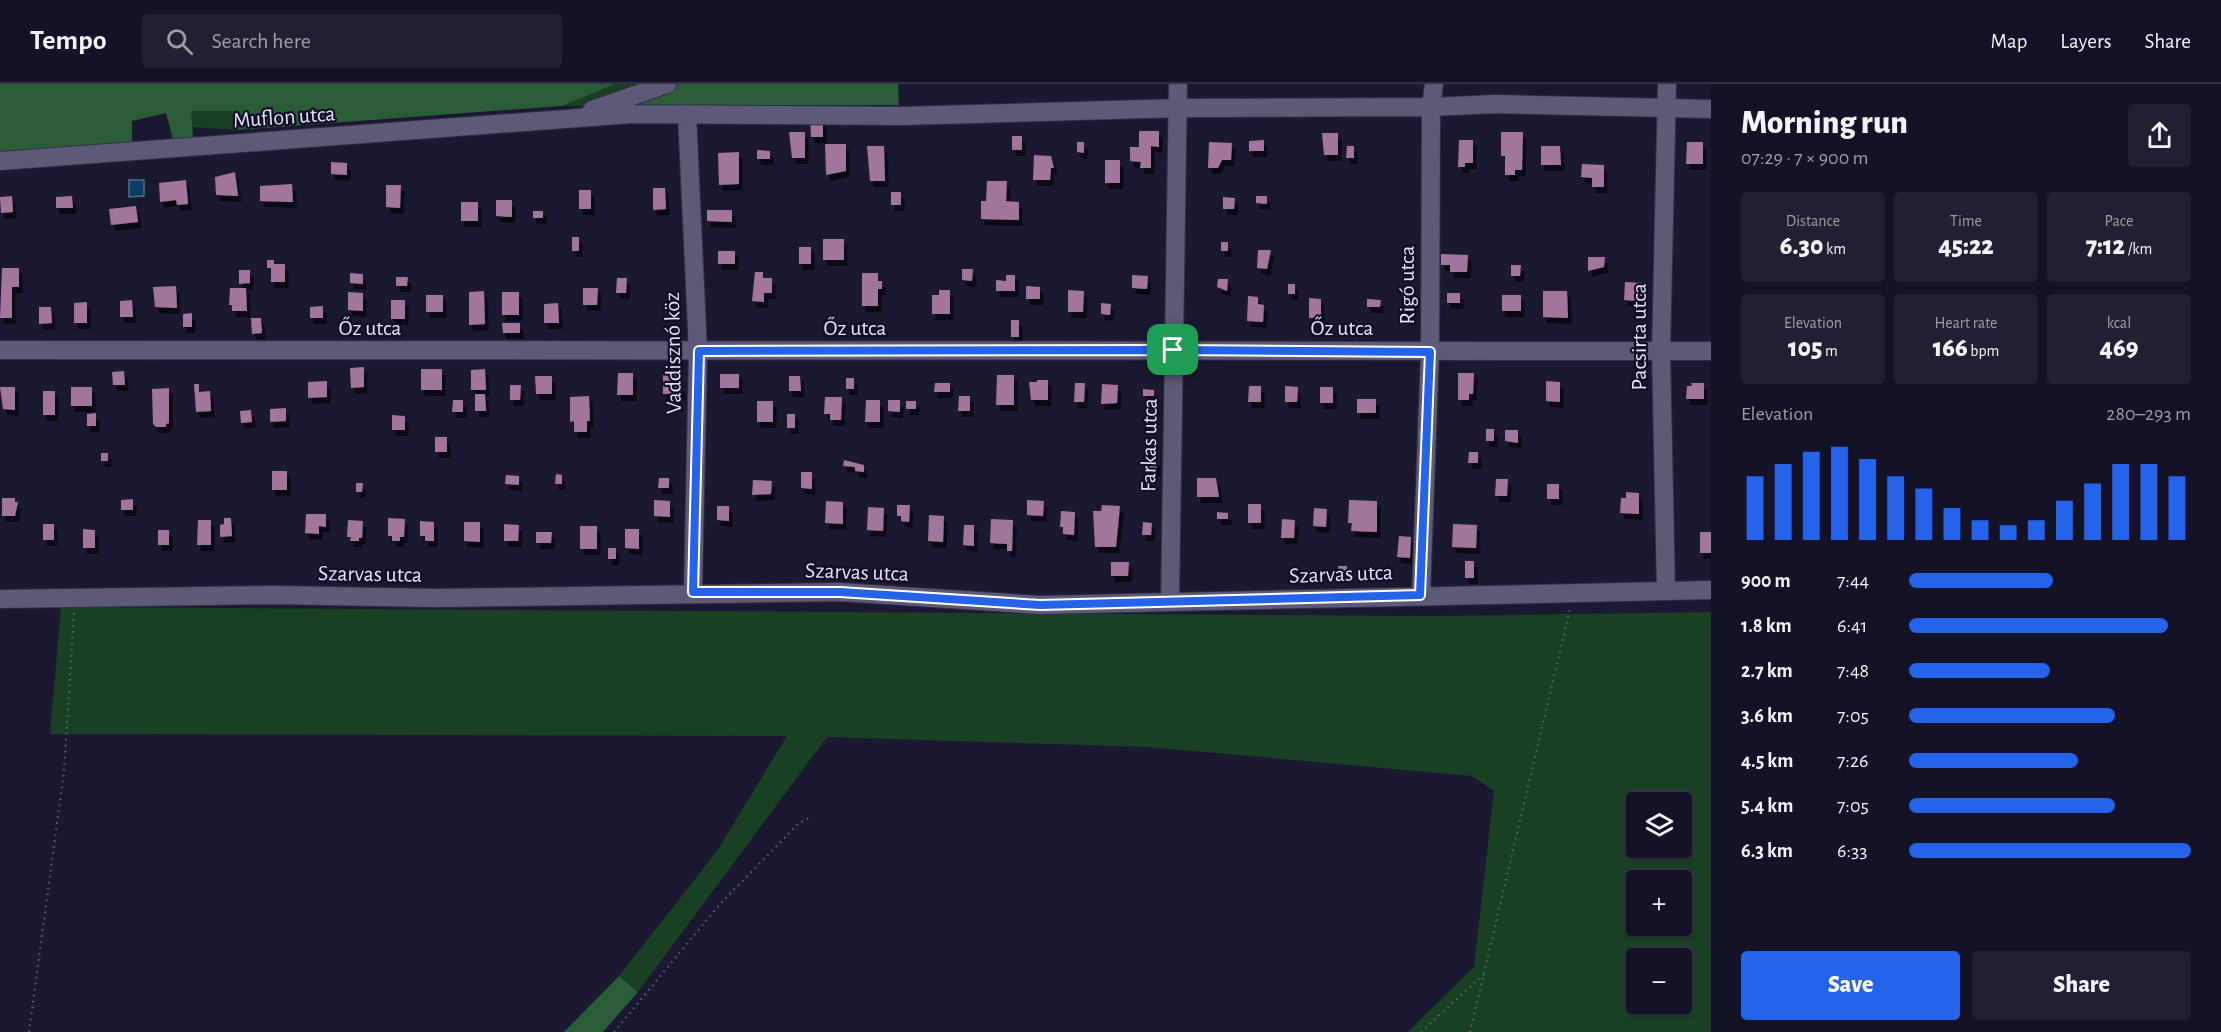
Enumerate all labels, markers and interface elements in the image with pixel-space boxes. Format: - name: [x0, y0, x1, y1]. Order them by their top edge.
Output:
- search box: [142, 14, 562, 68]
- icon: search: [163, 25, 196, 58]
- text: Tempo: [30, 27, 106, 55]
- text: Search here: [211, 30, 311, 52]
- text: Map: [1991, 31, 2027, 52]
- text: Layers: [2060, 31, 2111, 52]
- text: Share: [2144, 31, 2191, 52]
- street label: Muflon utca: [232, 102, 336, 132]
- button: share: [2128, 104, 2191, 167]
- text: Morning run: [1741, 107, 1908, 140]
- text: 07:29 · 7 × 900 m: [1741, 148, 1869, 168]
- text: Distance: [1786, 213, 1840, 229]
- text: Time: [1950, 213, 1982, 229]
- text: Pace: [2105, 213, 2133, 229]
- text: 6.30: [1780, 233, 1823, 259]
- text: 45:22: [1938, 233, 1994, 259]
- text: 7:12: [2086, 233, 2125, 259]
- text: km: [1823, 241, 1846, 257]
- text: /km: [2125, 241, 2152, 257]
- street label: Rigó utca: [1396, 245, 1418, 325]
- street label: Pacsirta utca: [1628, 283, 1650, 391]
- street label: Vaddisznó köz: [661, 292, 685, 414]
- text: Elevation: [1784, 315, 1842, 331]
- text: Heart rate: [1935, 315, 1997, 331]
- text: kcal: [2107, 315, 2131, 331]
- street label: Őz utca: [338, 316, 402, 339]
- street label: Őz utca: [823, 316, 887, 339]
- street label: Őz utca: [1310, 316, 1374, 339]
- pin: [1147, 324, 1198, 375]
- icon: arrive: [1156, 333, 1189, 366]
- text: 105: [1788, 335, 1822, 361]
- text: 166: [1933, 335, 1968, 361]
- text: 469: [2100, 335, 2138, 361]
- text: m: [1822, 343, 1838, 359]
- text: bpm: [1968, 343, 1999, 359]
- street label: Farkas utca: [1137, 398, 1161, 492]
- text: Elevation: [1741, 404, 1813, 424]
- text: 280–293 m: [2106, 404, 2191, 424]
- street label: Szarvas utca: [805, 559, 909, 585]
- street label: Szarvas utca: [1289, 561, 1393, 587]
- street label: Szarvas utca: [318, 562, 422, 586]
- text: 900 m: [1741, 571, 1791, 591]
- text: 7:44: [1837, 571, 1869, 591]
- text: 1.8 km: [1741, 616, 1792, 636]
- text: 6:41: [1837, 616, 1867, 636]
- text: 2.7 km: [1741, 661, 1793, 681]
- text: 7:48: [1837, 661, 1869, 681]
- text: 3.6 km: [1741, 706, 1793, 726]
- text: 7:05: [1837, 706, 1869, 726]
- text: 4.5 km: [1741, 751, 1793, 771]
- text: 7:26: [1837, 751, 1868, 771]
- map controls: [1626, 792, 1692, 1014]
- button: layers: [1626, 792, 1692, 858]
- text: 5.4 km: [1741, 796, 1793, 816]
- text: 7:05: [1837, 796, 1869, 816]
- text: 6.3 km: [1741, 841, 1793, 861]
- text: 6:33: [1837, 841, 1867, 861]
- button: +: [1626, 870, 1692, 936]
- button: −: [1626, 948, 1692, 1014]
- button: Save: [1741, 951, 1960, 1020]
- button: Share: [1972, 951, 2191, 1020]

